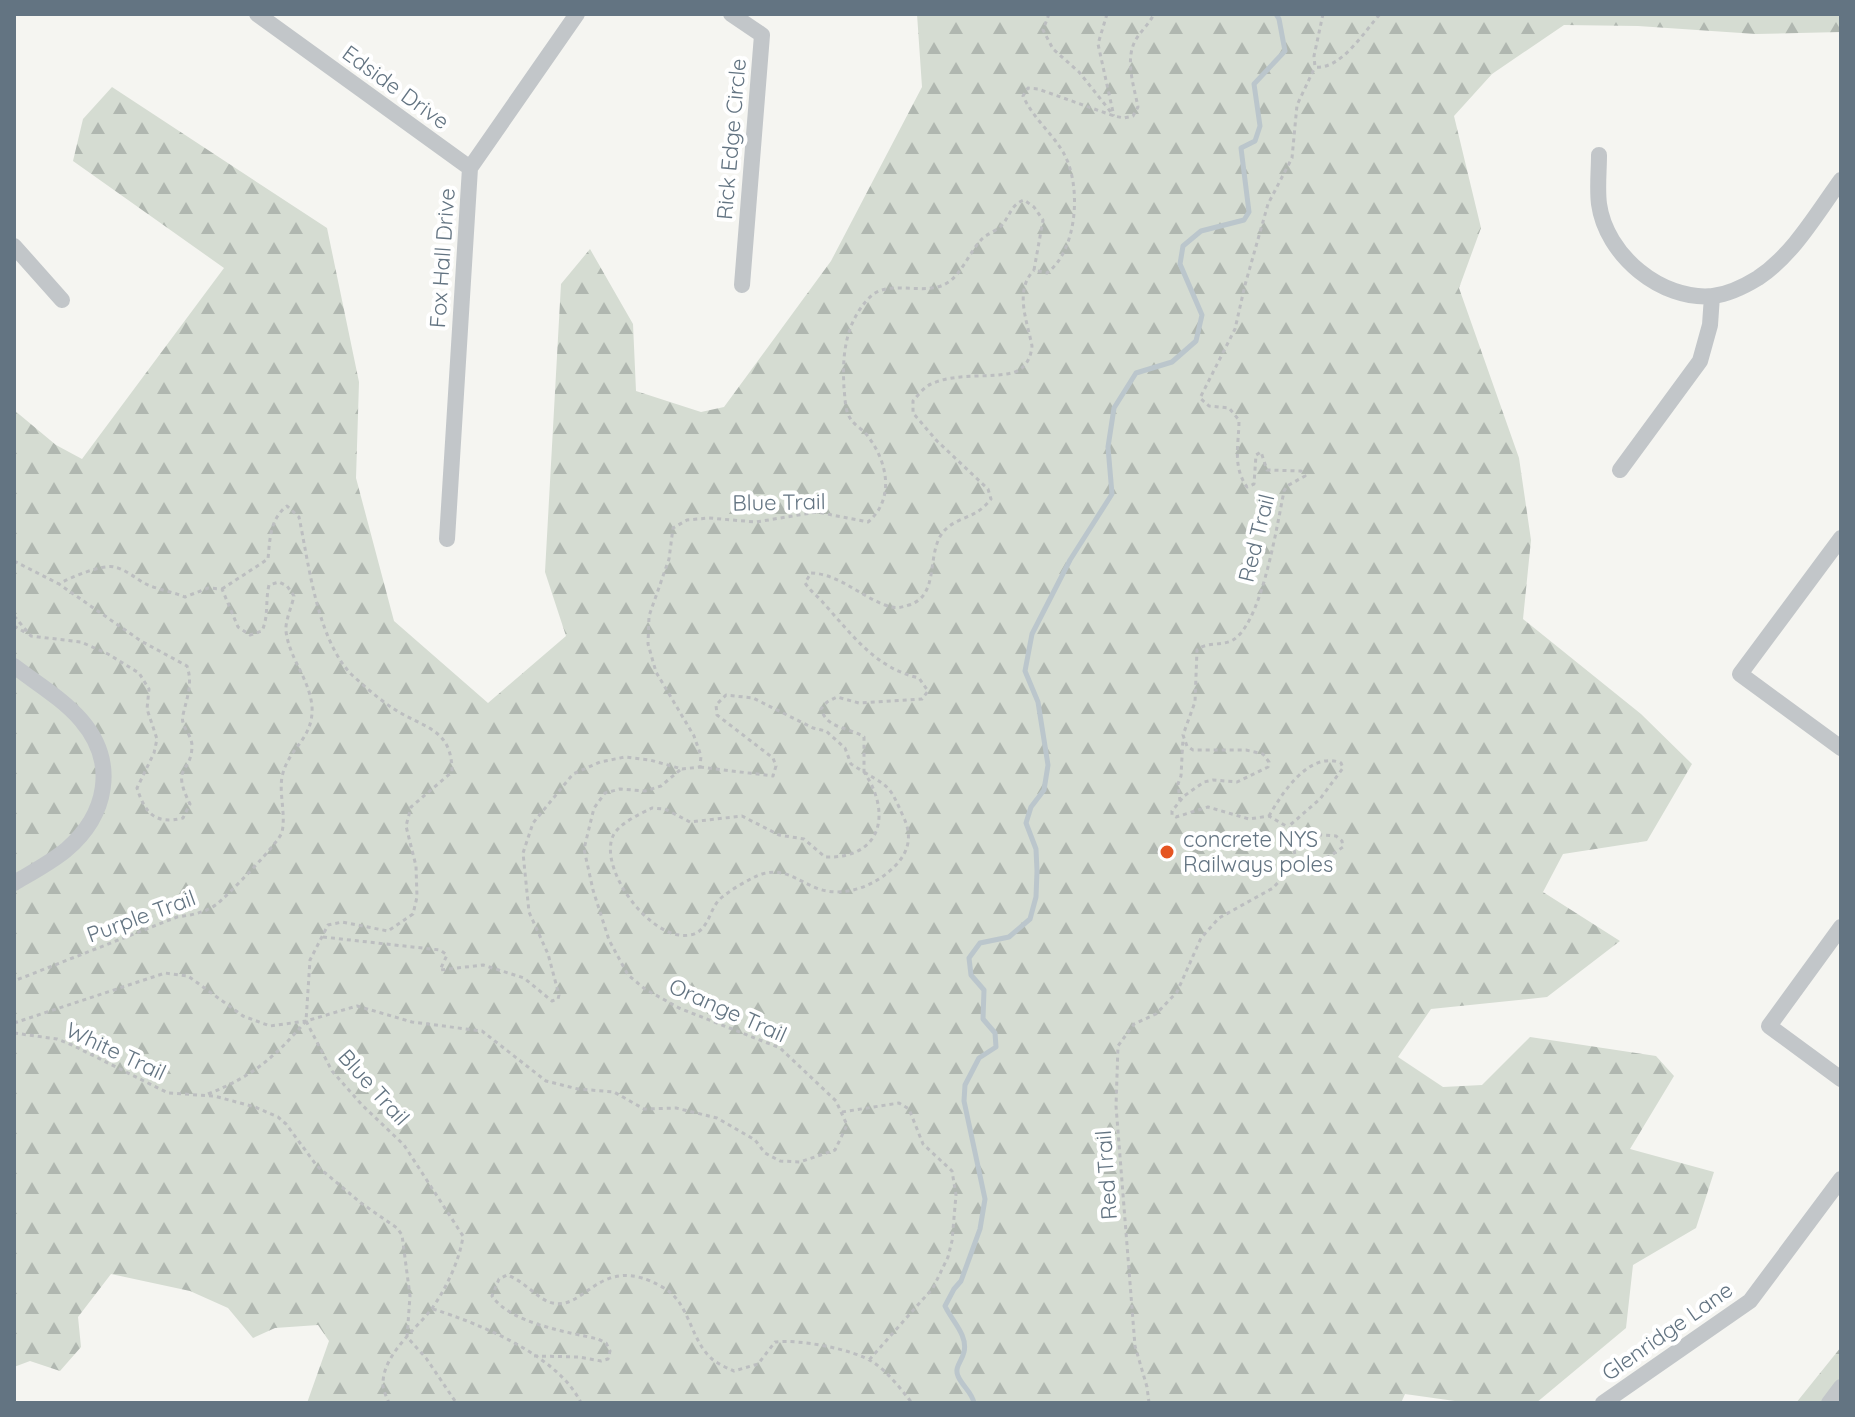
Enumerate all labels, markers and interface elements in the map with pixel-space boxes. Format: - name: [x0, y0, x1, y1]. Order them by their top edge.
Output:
- street label: Edside Drive: [337, 39, 455, 135]
- street label: Rick Edge Circle: [710, 57, 752, 221]
- street label: Fox Hall Drive: [423, 187, 461, 329]
- street label: Blue Trail: [732, 487, 826, 517]
- street label: Red Trail: [1232, 491, 1280, 585]
- place label: concrete NYS Railways poles: [1183, 825, 1333, 878]
- marker: concrete NYS Railways poles: [1158, 843, 1176, 861]
- street label: Purple Trail: [83, 883, 199, 949]
- street label: Orange Trail: [665, 972, 791, 1048]
- street label: White Trail: [61, 1016, 171, 1086]
- street label: Blue Trail: [332, 1043, 416, 1131]
- street label: Red Trail: [1089, 1129, 1123, 1221]
- street label: Glenridge Lane: [1596, 1275, 1738, 1387]

